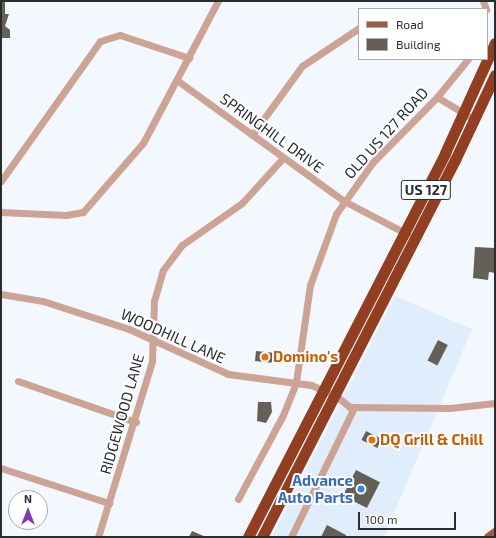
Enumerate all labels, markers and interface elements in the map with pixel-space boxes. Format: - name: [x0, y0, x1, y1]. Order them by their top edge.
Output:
- legend: [358, 8, 488, 60]
- text: Road: [396, 17, 424, 31]
- text: Building: [396, 37, 440, 51]
- street label: OLD US 127 ROAD: [340, 84, 432, 182]
- street label: SPRINGHILL DRIVE: [217, 89, 327, 177]
- road number: US 127: [400, 178, 452, 202]
- street label: WOODHILL LANE: [118, 305, 228, 367]
- place label: Domino's: [273, 348, 338, 366]
- street label: RIDGEWOOD LANE: [96, 352, 148, 476]
- marker: Domino's: [260, 352, 270, 362]
- place label: DQ Grill & Chill: [380, 431, 484, 449]
- marker: DQ Grill & Chill: [367, 435, 377, 445]
- place label: Advance Auto Parts: [278, 471, 353, 506]
- marker: Advance Auto Parts: [356, 484, 366, 494]
- north arrow: [8, 490, 48, 530]
- text: N: [24, 492, 32, 505]
- scale bar: [360, 504, 458, 530]
- text: 100 m: [365, 512, 397, 526]

